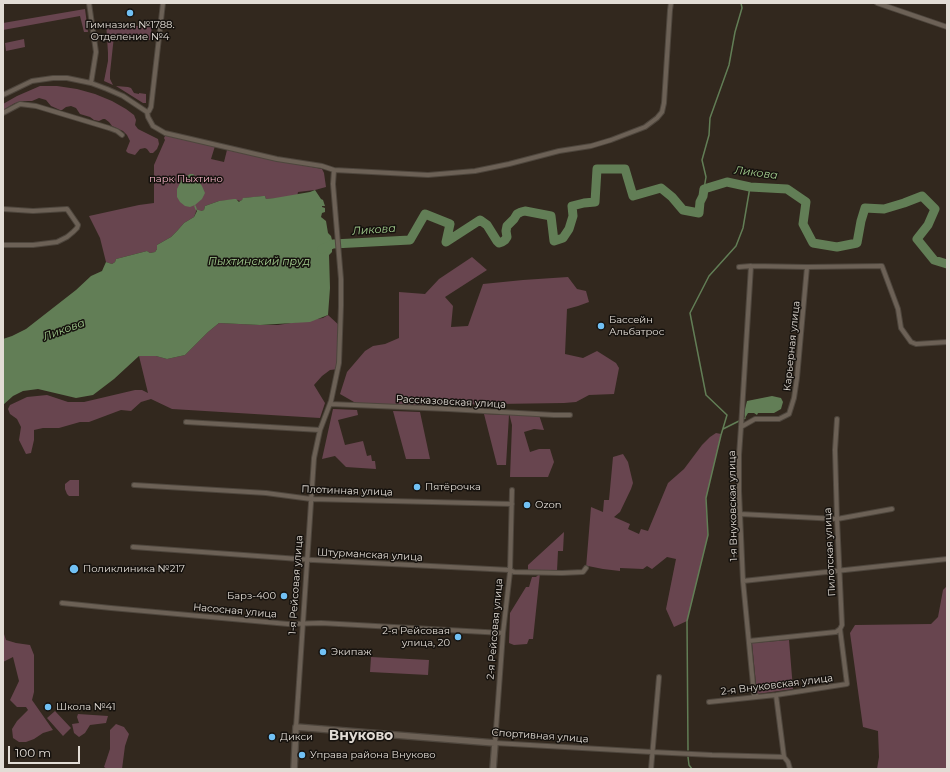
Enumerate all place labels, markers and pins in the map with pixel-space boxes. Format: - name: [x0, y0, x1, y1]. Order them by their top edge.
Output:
- marker: Гимназия №1788. Отделение №4: [125, 8, 135, 18]
- place label: Гимназия №1788. Отделение №4: [85, 19, 175, 42]
- place label: Бассейн Альбатрос: [609, 314, 664, 338]
- marker: Бассейн Альбатрос: [596, 321, 606, 331]
- place label: Пятёрочка: [425, 481, 481, 493]
- marker: Пятёрочка: [412, 482, 422, 492]
- place label: Ozon: [535, 499, 561, 511]
- marker: Ozon: [522, 500, 532, 510]
- marker: Поликлиника №217: [68, 563, 80, 575]
- place label: Поликлиника №217: [83, 563, 185, 575]
- place label: Барз-400: [227, 590, 276, 602]
- marker: Барз-400: [279, 591, 289, 601]
- place label: 2-я Рейсовая улица, 20: [382, 625, 450, 648]
- marker: 2-я Рейсовая улица, 20: [453, 632, 463, 642]
- place label: Экипаж: [331, 646, 372, 658]
- marker: Экипаж: [318, 647, 328, 657]
- place label: Школа №41: [56, 701, 116, 713]
- marker: Школа №41: [43, 702, 53, 712]
- place label: Дикси: [280, 731, 313, 743]
- marker: Дикси: [267, 732, 277, 742]
- place label: Управа района Внуково: [310, 749, 436, 761]
- marker: Управа района Внуково: [297, 750, 307, 760]

